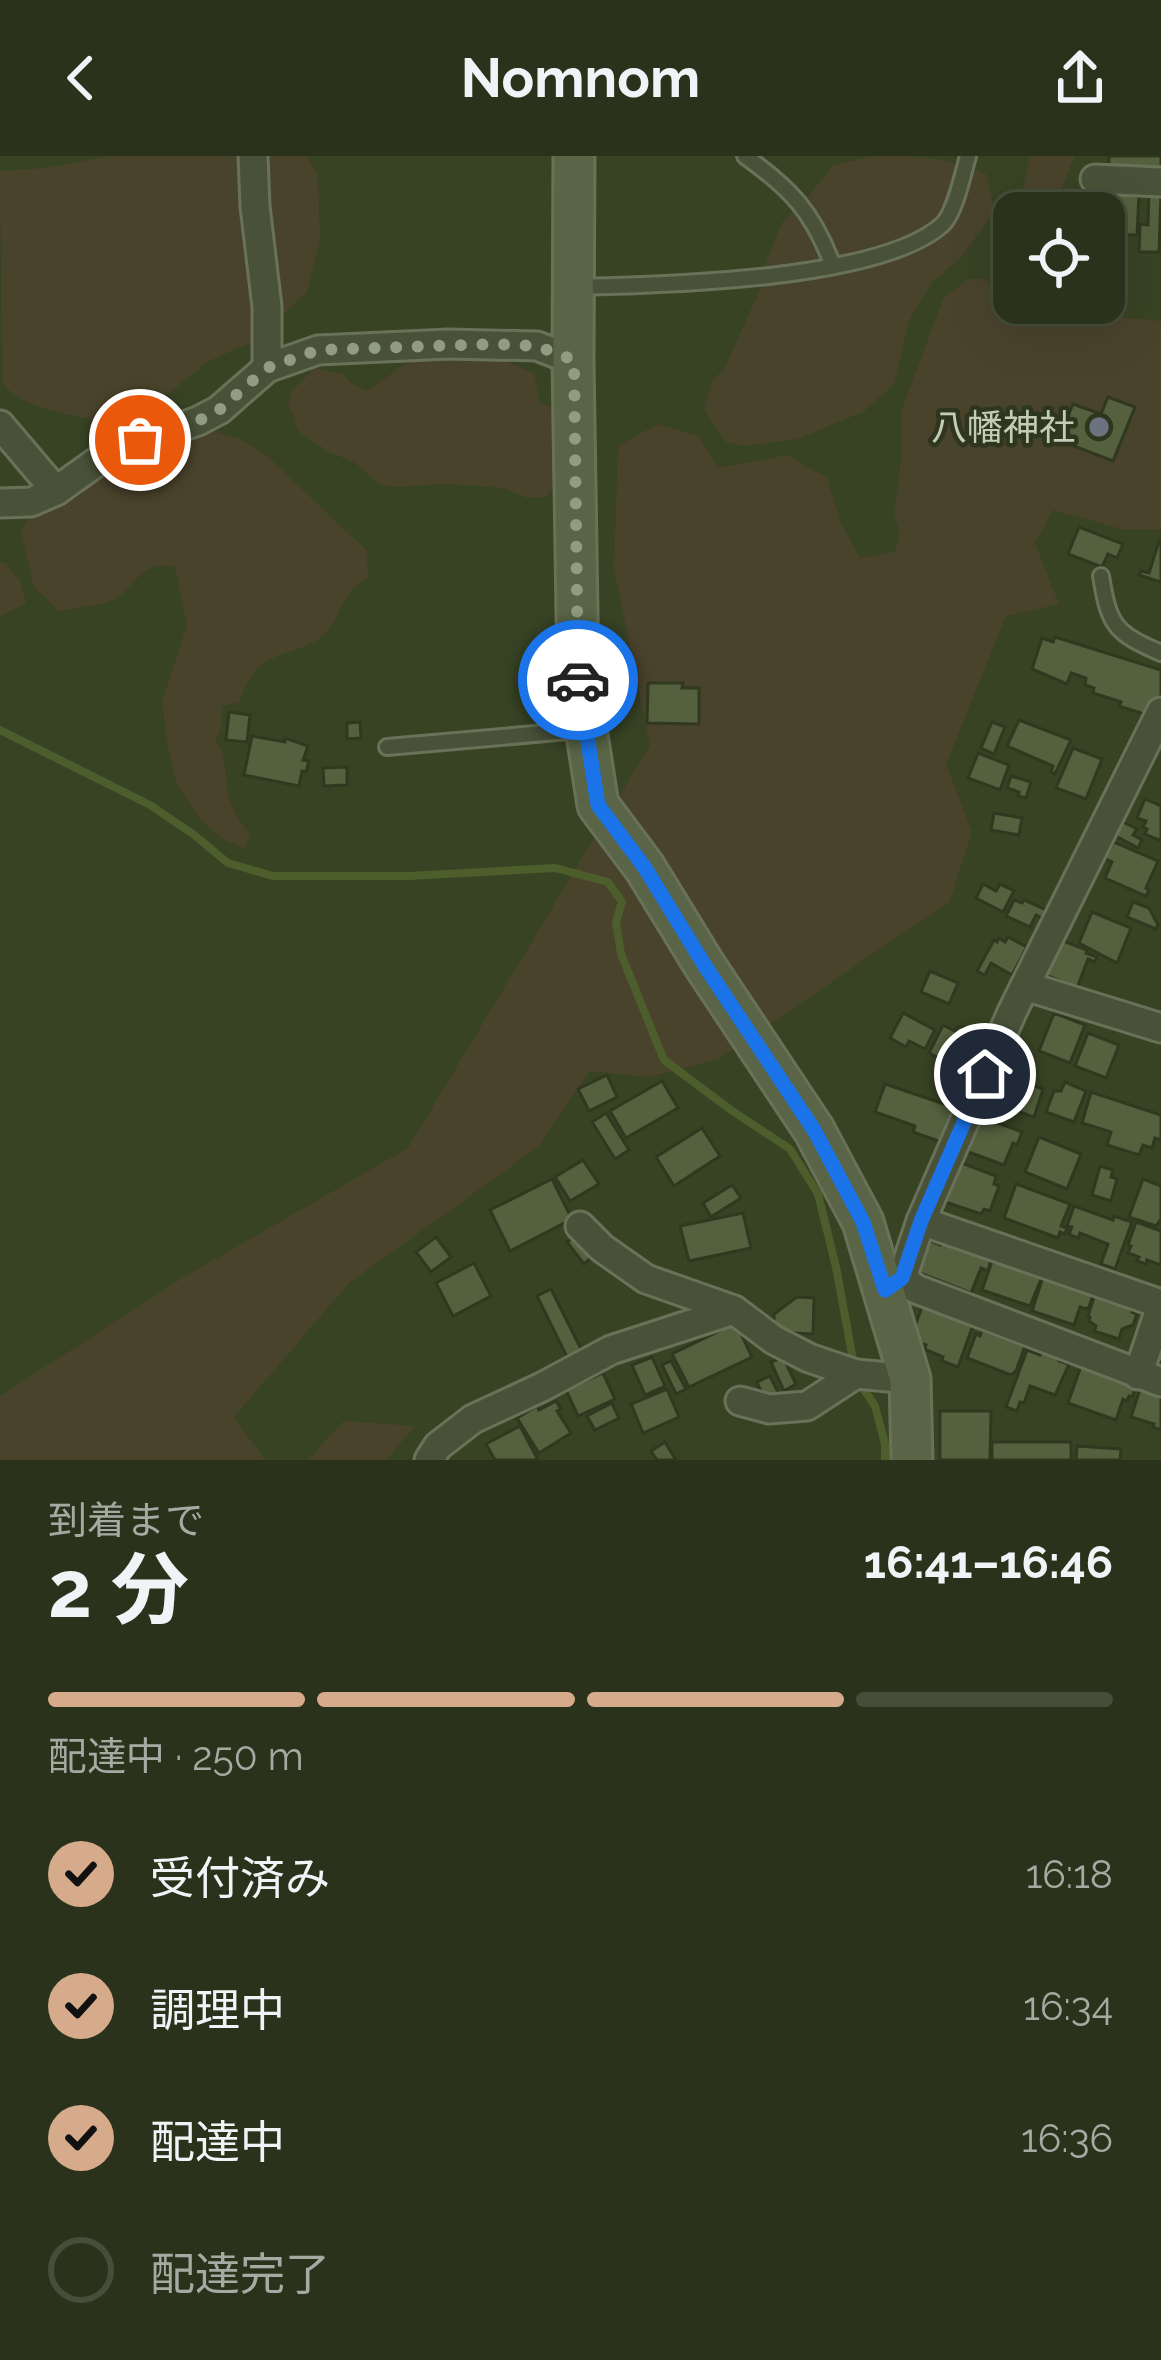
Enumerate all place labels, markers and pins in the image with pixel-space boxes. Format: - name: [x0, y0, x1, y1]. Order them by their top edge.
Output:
- pin: [89, 389, 191, 491]
- place label: 八幡神社: [931, 406, 1075, 448]
- marker: 八幡神社: [1086, 414, 1112, 440]
- pin: [934, 1023, 1036, 1125]

